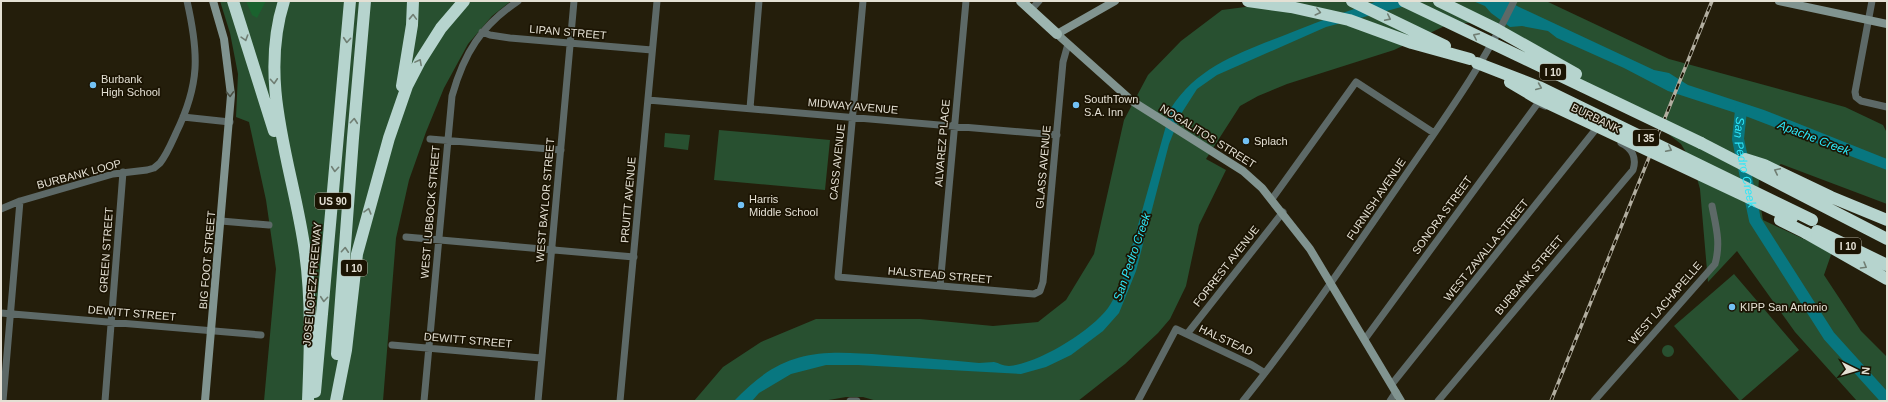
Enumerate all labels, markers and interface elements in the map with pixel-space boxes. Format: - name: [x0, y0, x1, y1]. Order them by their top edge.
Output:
- one-way arrow: [1314, 7, 1321, 16]
- one-way arrow: [1383, 13, 1391, 21]
- one-way arrow: [408, 14, 417, 20]
- street label: LIPAN STREET: [529, 23, 607, 41]
- one-way arrow: [1473, 33, 1481, 41]
- one-way arrow: [240, 34, 249, 41]
- one-way arrow: [343, 37, 352, 43]
- one-way arrow: [414, 59, 422, 67]
- road number: I 10: [1540, 64, 1566, 80]
- place label: Burbank High School: [101, 73, 160, 98]
- one-way arrow: [269, 78, 278, 84]
- marker: Burbank High School: [88, 80, 98, 90]
- one-way arrow: [1535, 82, 1542, 90]
- one-way arrow: [226, 91, 235, 97]
- place label: SouthTown S.A. Inn: [1084, 93, 1138, 118]
- street label: MIDWAY AVENUE: [807, 96, 899, 116]
- street label: ALVAREZ PLACE: [932, 99, 952, 187]
- marker: SouthTown S.A. Inn: [1071, 100, 1081, 110]
- street label: BURBANK: [1569, 101, 1623, 135]
- street label: NOGALITOS STREET: [1158, 102, 1258, 170]
- water label: San Pedro Creek: [1731, 116, 1759, 210]
- water label: Apache Creek: [1775, 117, 1853, 159]
- one-way arrow: [350, 118, 359, 124]
- street label: CASS AVENUE: [827, 123, 847, 201]
- street label: GLASS AVENUE: [1033, 125, 1053, 209]
- road number: I 35: [1633, 130, 1659, 146]
- place label: Splach: [1254, 135, 1288, 147]
- marker: Splach: [1241, 136, 1251, 146]
- street label: WEST BAYLOR STREET: [534, 137, 556, 263]
- one-way arrow: [1665, 144, 1672, 152]
- street label: WEST LUBBOCK STREET: [418, 145, 442, 279]
- street label: PRUITT AVENUE: [618, 156, 638, 244]
- street label: FURNISH AVENUE: [1344, 156, 1408, 242]
- street label: BURBANK LOOP: [36, 157, 122, 191]
- one-way arrow: [331, 166, 340, 172]
- one-way arrow: [1774, 168, 1781, 176]
- street label: SONORA STREET: [1410, 173, 1474, 256]
- road number: US 90: [315, 193, 351, 209]
- place label: Harris Middle School: [749, 193, 818, 218]
- street label: WEST ZAVALLA STREET: [1441, 197, 1531, 303]
- marker: Harris Middle School: [736, 200, 746, 210]
- street label: GREEN STREET: [97, 207, 115, 293]
- one-way arrow: [363, 208, 372, 215]
- street label: BIG FOOT STREET: [197, 210, 217, 310]
- water label: San Pedro Creek: [1110, 210, 1154, 303]
- street label: JOSE LOPEZ FREEWAY: [301, 221, 323, 346]
- street label: FORREST AVENUE: [1191, 223, 1261, 309]
- street label: BURBANK STREET: [1492, 233, 1566, 317]
- road number: I 10: [1835, 238, 1861, 254]
- one-way arrow: [340, 247, 349, 253]
- street label: WEST LACHAPELLE: [1626, 259, 1704, 347]
- road number: I 10: [341, 260, 367, 276]
- one-way arrow: [1860, 262, 1867, 269]
- street label: HALSTEAD STREET: [887, 264, 993, 286]
- one-way arrow: [320, 296, 329, 302]
- place label: KIPP San Antonio: [1740, 301, 1827, 313]
- marker: KIPP San Antonio: [1727, 302, 1737, 312]
- street label: DEWITT STREET: [87, 303, 177, 323]
- street label: HALSTEAD: [1197, 322, 1255, 358]
- street label: DEWITT STREET: [423, 330, 513, 350]
- north arrow: [1836, 350, 1876, 390]
- text: N: [1860, 366, 1872, 375]

